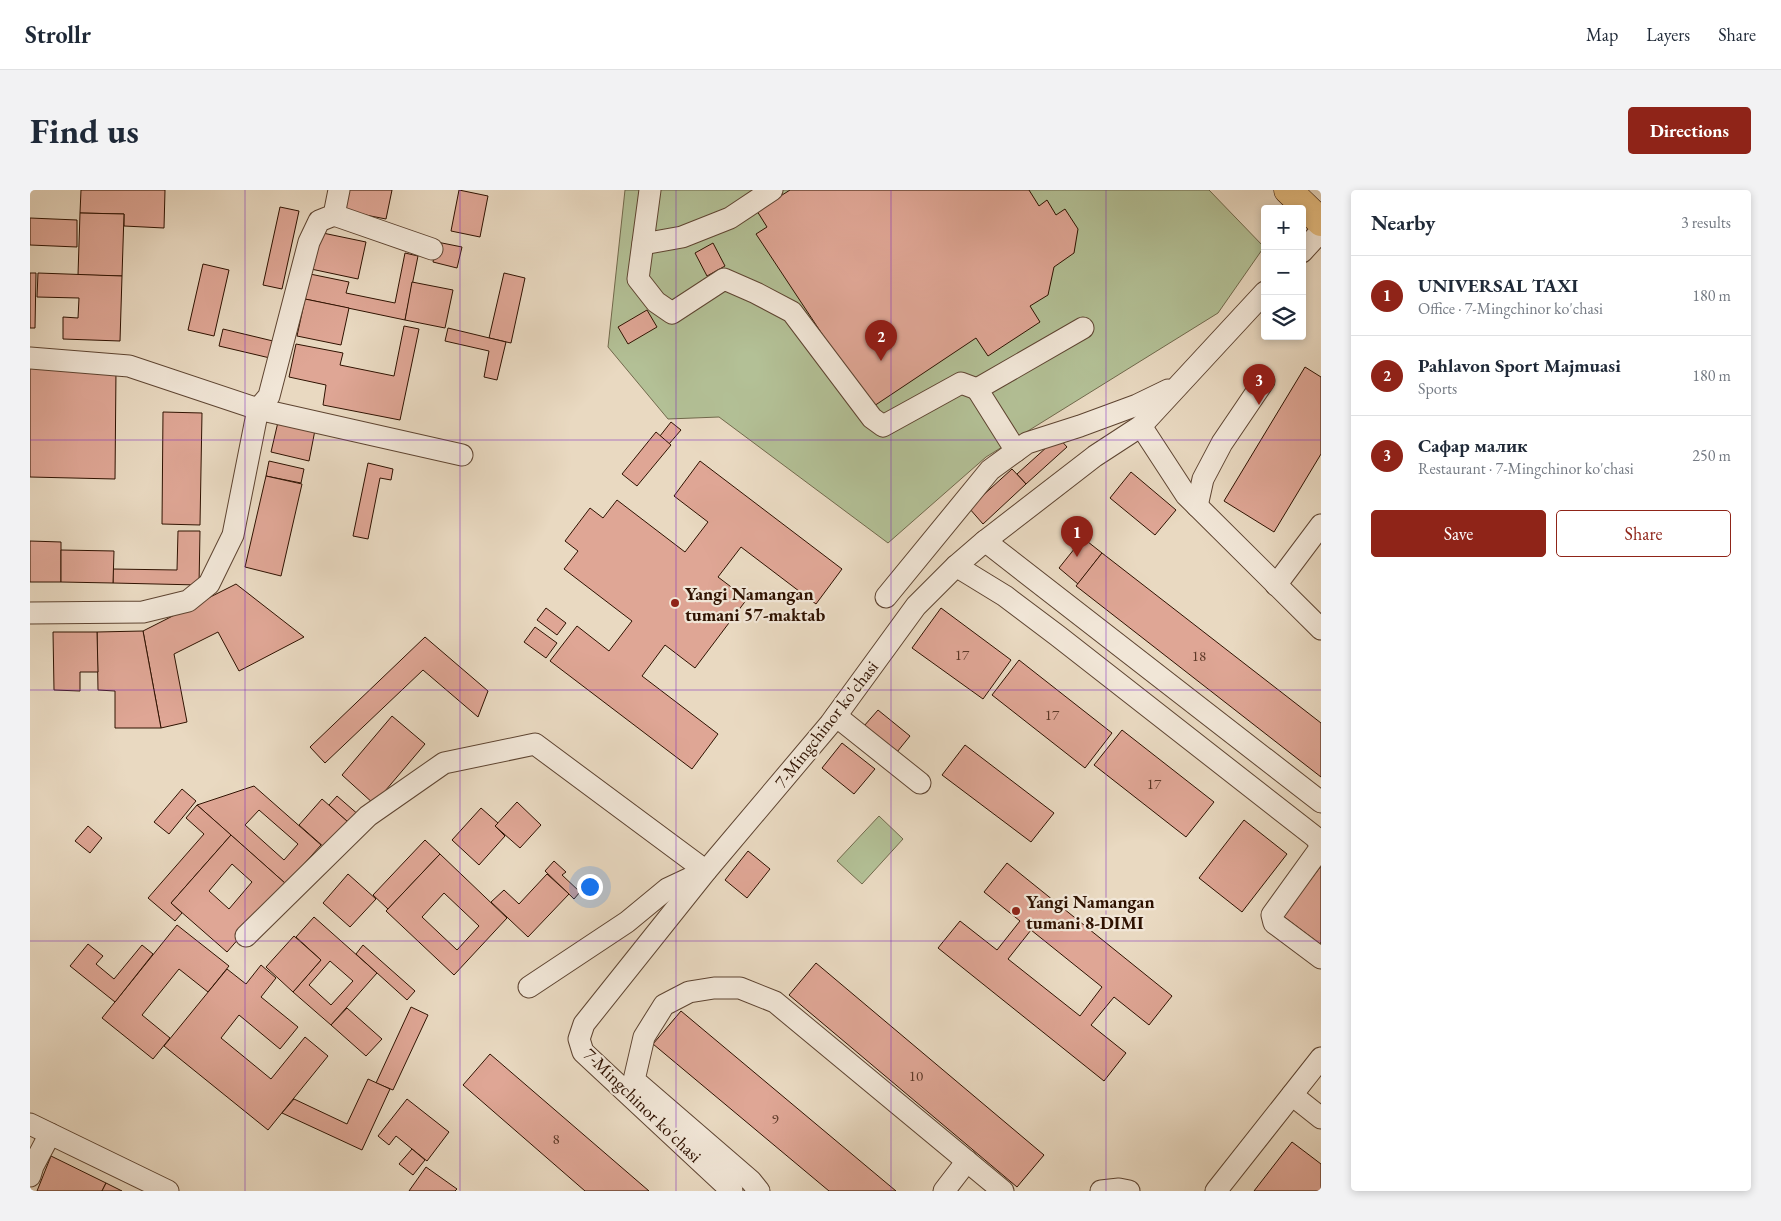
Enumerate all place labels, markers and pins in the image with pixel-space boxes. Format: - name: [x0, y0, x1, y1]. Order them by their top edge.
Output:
- pin: 2: [865, 320, 897, 361]
- pin: 3: [1243, 364, 1275, 405]
- pin: 1: [1061, 516, 1093, 557]
- place label: Yangi Namangan tumani 57-maktab: [685, 582, 825, 626]
- marker: Yangi Namangan tumani 57-maktab: [669, 597, 681, 609]
- place label: Yangi Namangan tumani 8-DIMI: [1026, 890, 1155, 934]
- marker: Yangi Namangan tumani 8-DIMI: [1010, 905, 1022, 917]

